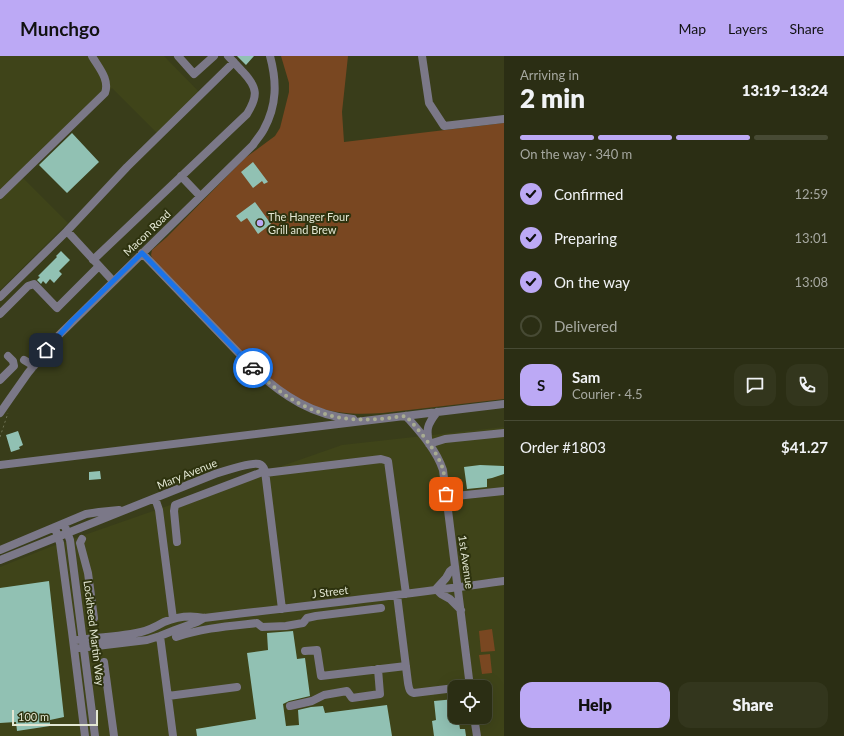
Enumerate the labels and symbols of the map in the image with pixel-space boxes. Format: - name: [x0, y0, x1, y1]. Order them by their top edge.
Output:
- street label: Macon Road: [120, 207, 173, 258]
- place label: The Hanger Four Grill and Brew: [268, 210, 349, 236]
- marker: The Hanger Four Grill and Brew: [255, 218, 265, 228]
- pin: [29, 333, 63, 367]
- courier: [233, 348, 273, 388]
- street label: Mary Avenue: [155, 455, 219, 492]
- pin: [429, 477, 463, 511]
- street label: 1st Avenue: [456, 534, 477, 590]
- street label: Lockheed Martin Way: [82, 580, 107, 687]
- street label: J Street: [311, 583, 349, 600]
- scale bar: [12, 708, 98, 727]

